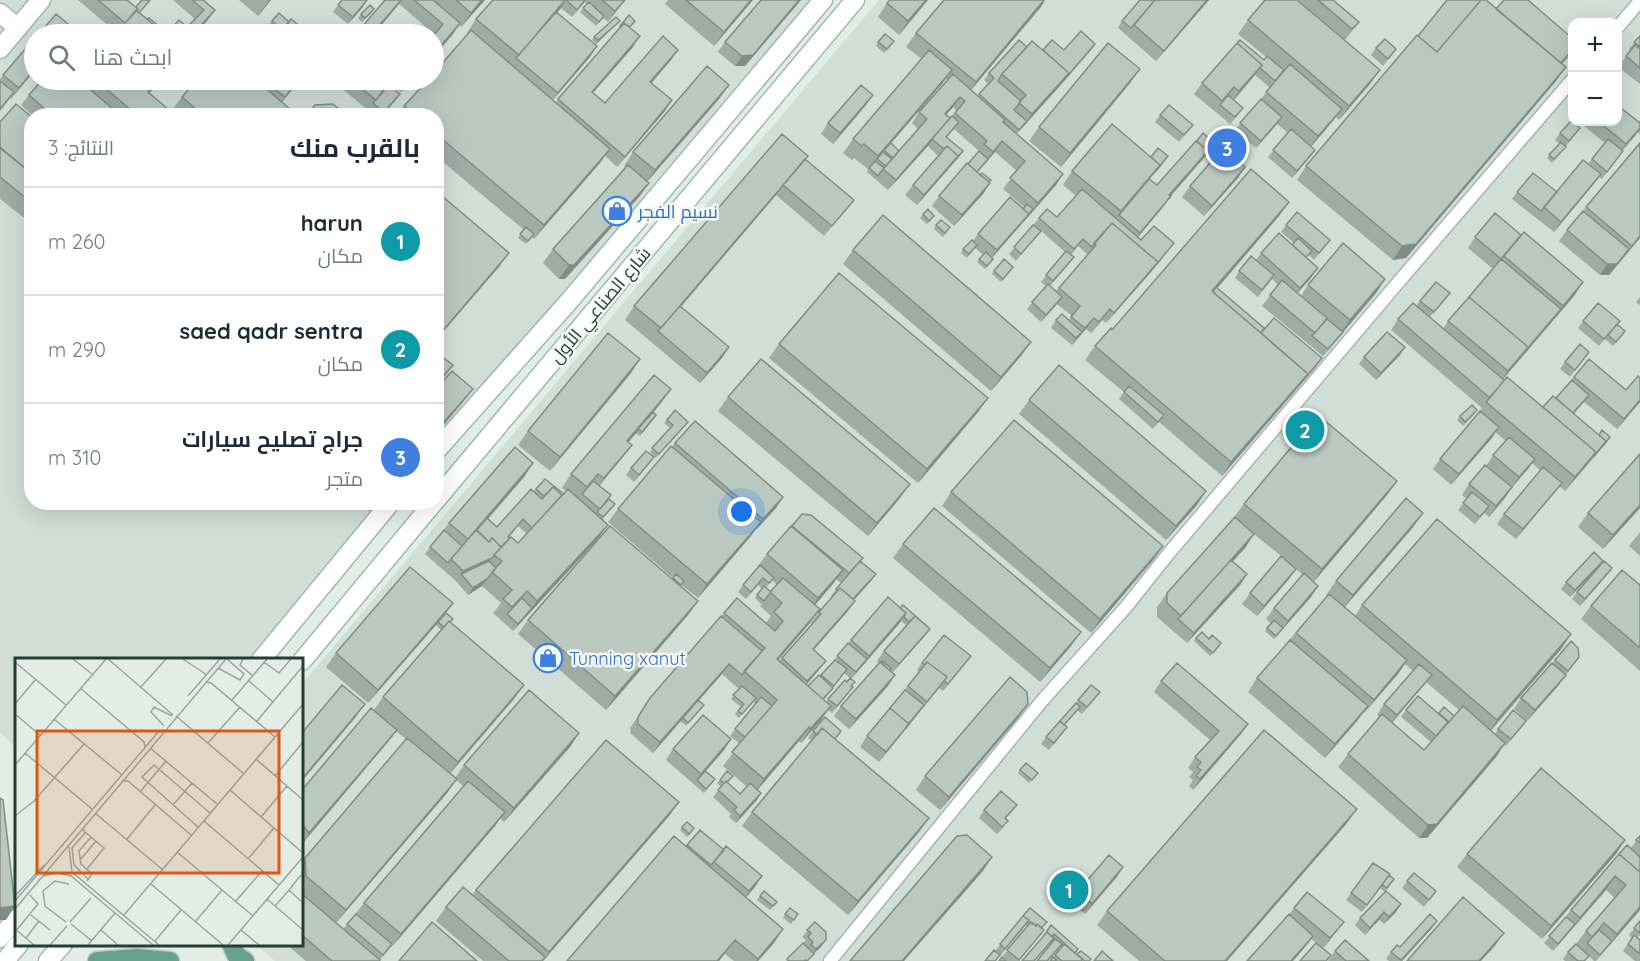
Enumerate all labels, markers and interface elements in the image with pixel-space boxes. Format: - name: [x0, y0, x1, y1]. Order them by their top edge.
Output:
- map controls: [1568, 18, 1622, 126]
- button: +: [1568, 18, 1622, 72]
- search box: [24, 24, 444, 90]
- icon: search: [45, 41, 78, 74]
- text: ابحث هنا: [93, 43, 173, 71]
- button: −: [1568, 72, 1622, 126]
- pin: 3: [1208, 126, 1246, 170]
- text: بالقرب منك: [290, 131, 420, 164]
- text: النتائج: 3: [48, 135, 114, 160]
- shop icon: نسيم الفجر: [601, 195, 633, 227]
- place label: نسيم الفجر: [637, 200, 718, 224]
- text: harun: [301, 209, 363, 237]
- text: 260 m: [48, 229, 105, 254]
- text: 1: [397, 229, 404, 254]
- street label: شارع الصناعي الأول: [545, 242, 658, 370]
- text: مكان: [318, 243, 363, 268]
- text: saed qadr sentra: [179, 317, 363, 345]
- text: 290 m: [48, 337, 106, 362]
- text: 2: [395, 337, 406, 362]
- text: مكان: [318, 351, 363, 376]
- pin: 2: [1286, 408, 1324, 452]
- text: جراج تصليح سيارات: [182, 425, 363, 453]
- text: 310 m: [48, 445, 102, 470]
- text: 3: [395, 445, 406, 470]
- text: متجر: [326, 466, 363, 491]
- your location: [727, 497, 756, 526]
- shop icon: Tunning xanut: [532, 642, 564, 674]
- place label: Tunning xanut: [569, 647, 686, 670]
- inset map: [15, 658, 303, 946]
- pin: 1: [1050, 868, 1088, 912]

